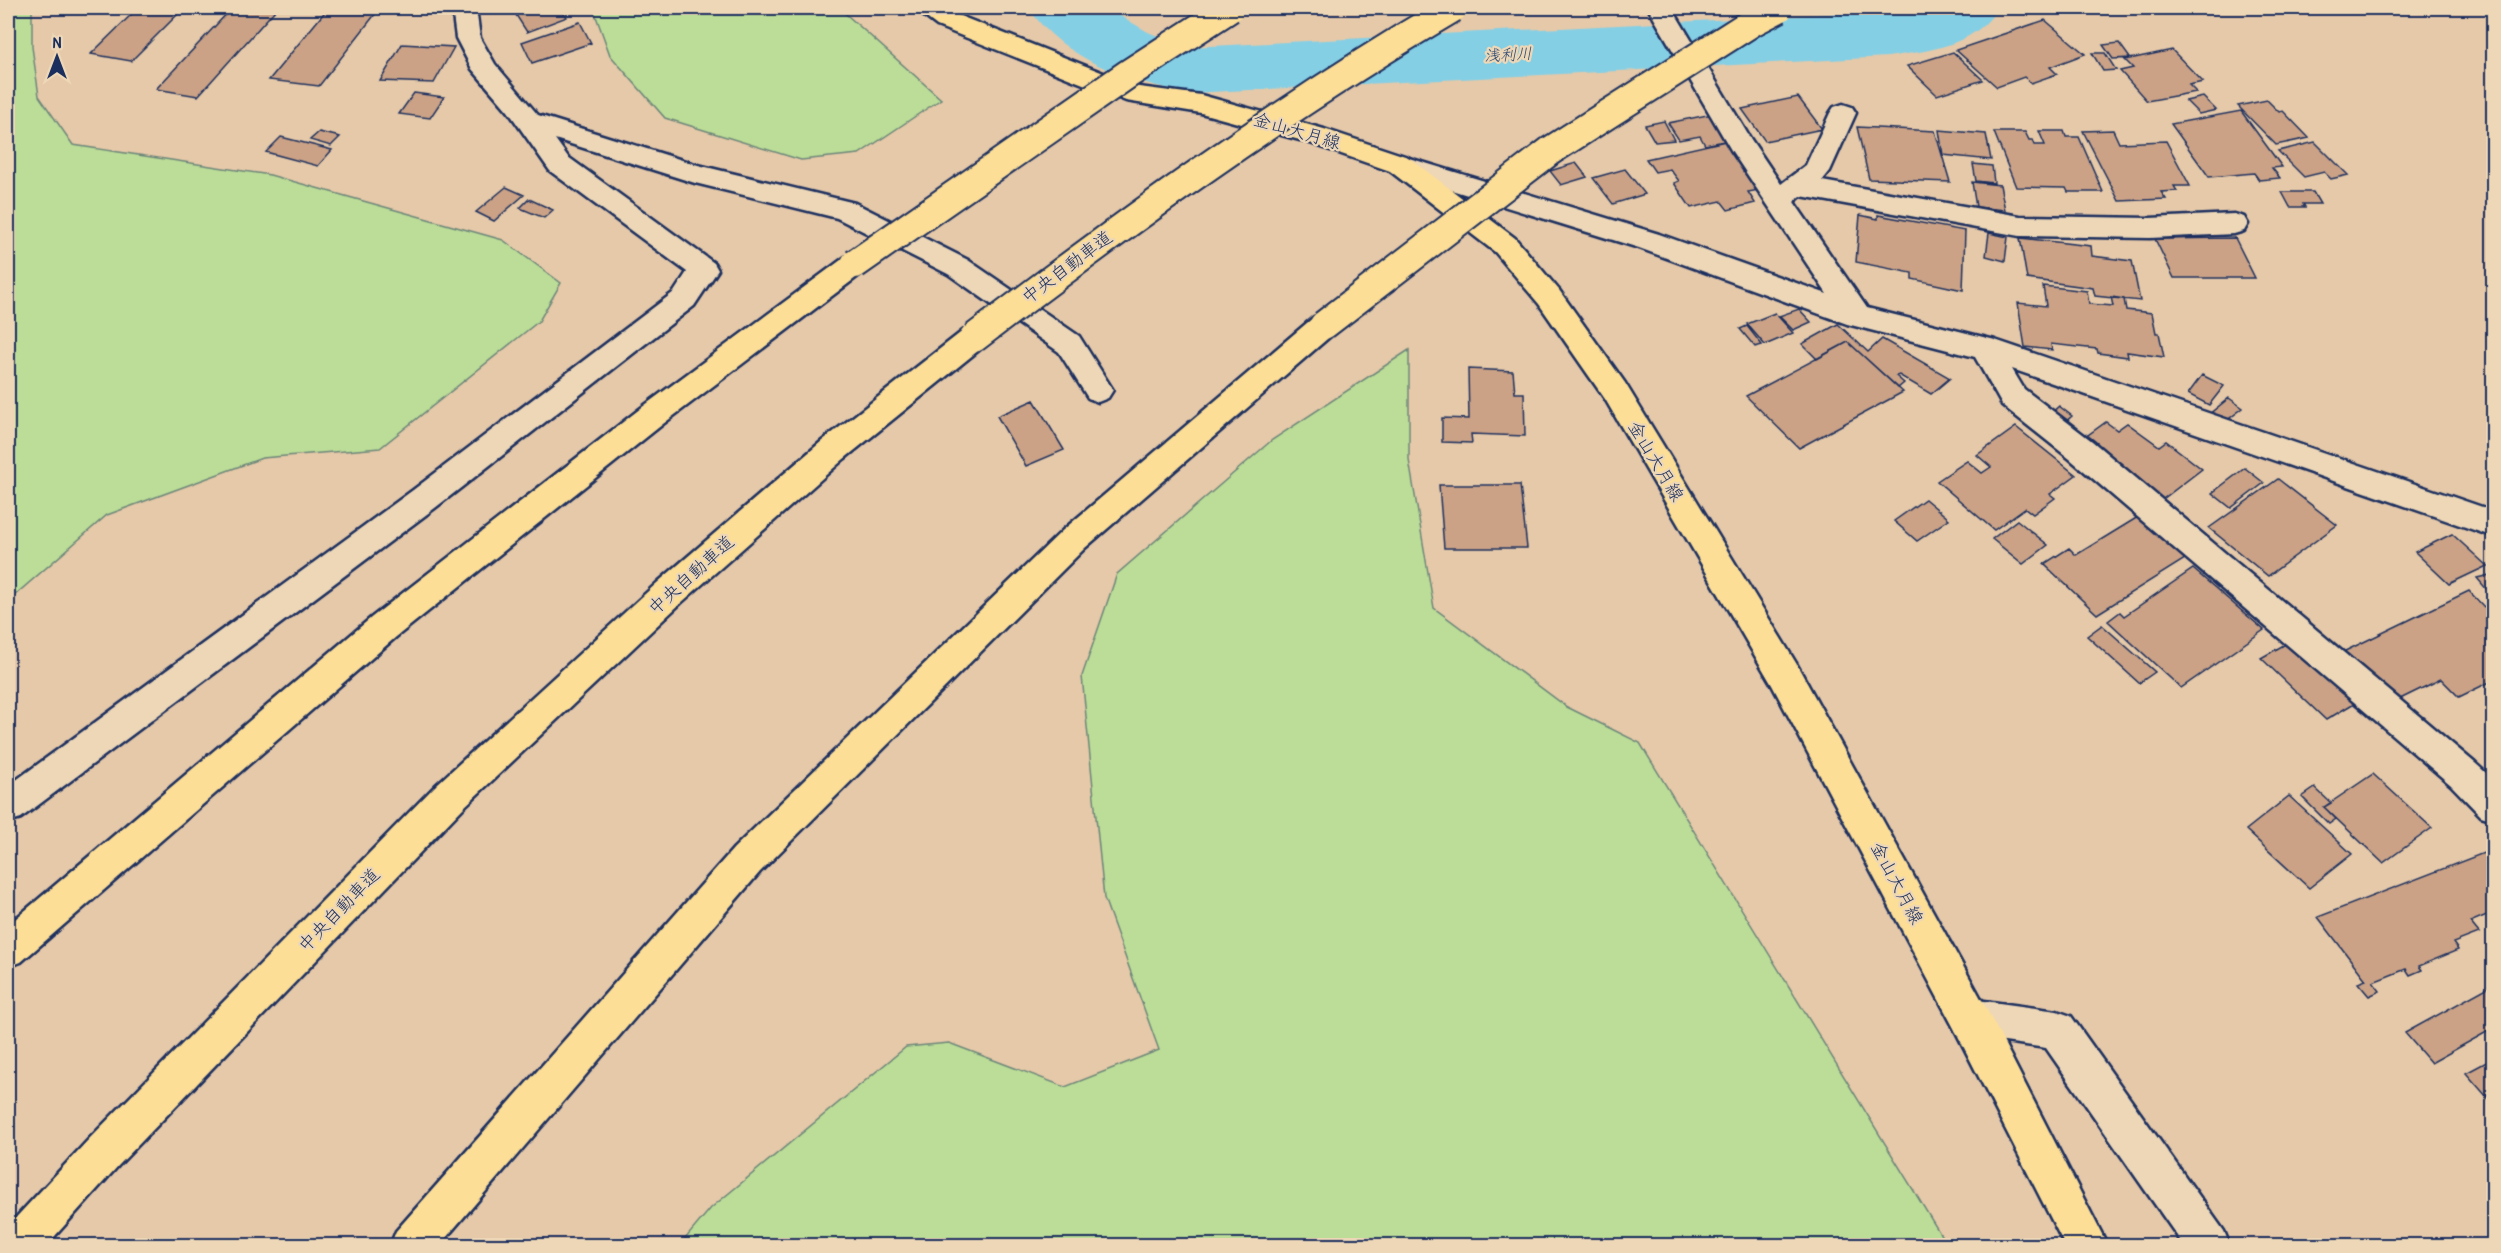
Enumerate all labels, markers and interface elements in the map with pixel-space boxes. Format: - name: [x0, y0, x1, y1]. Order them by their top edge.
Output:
- north arrow: [27, 27, 87, 87]
- text: N: [53, 31, 62, 53]
- water label: 浅利川: [1483, 42, 1533, 66]
- street label: 金山大月線: [1250, 106, 1344, 155]
- street label: 中央自動車道: [1016, 224, 1117, 309]
- street label: 金山大月線: [1623, 416, 1690, 506]
- street label: 中央自動車道: [642, 529, 739, 620]
- street label: 金山大月線: [1865, 837, 1930, 928]
- street label: 中央自動車道: [292, 862, 385, 957]

